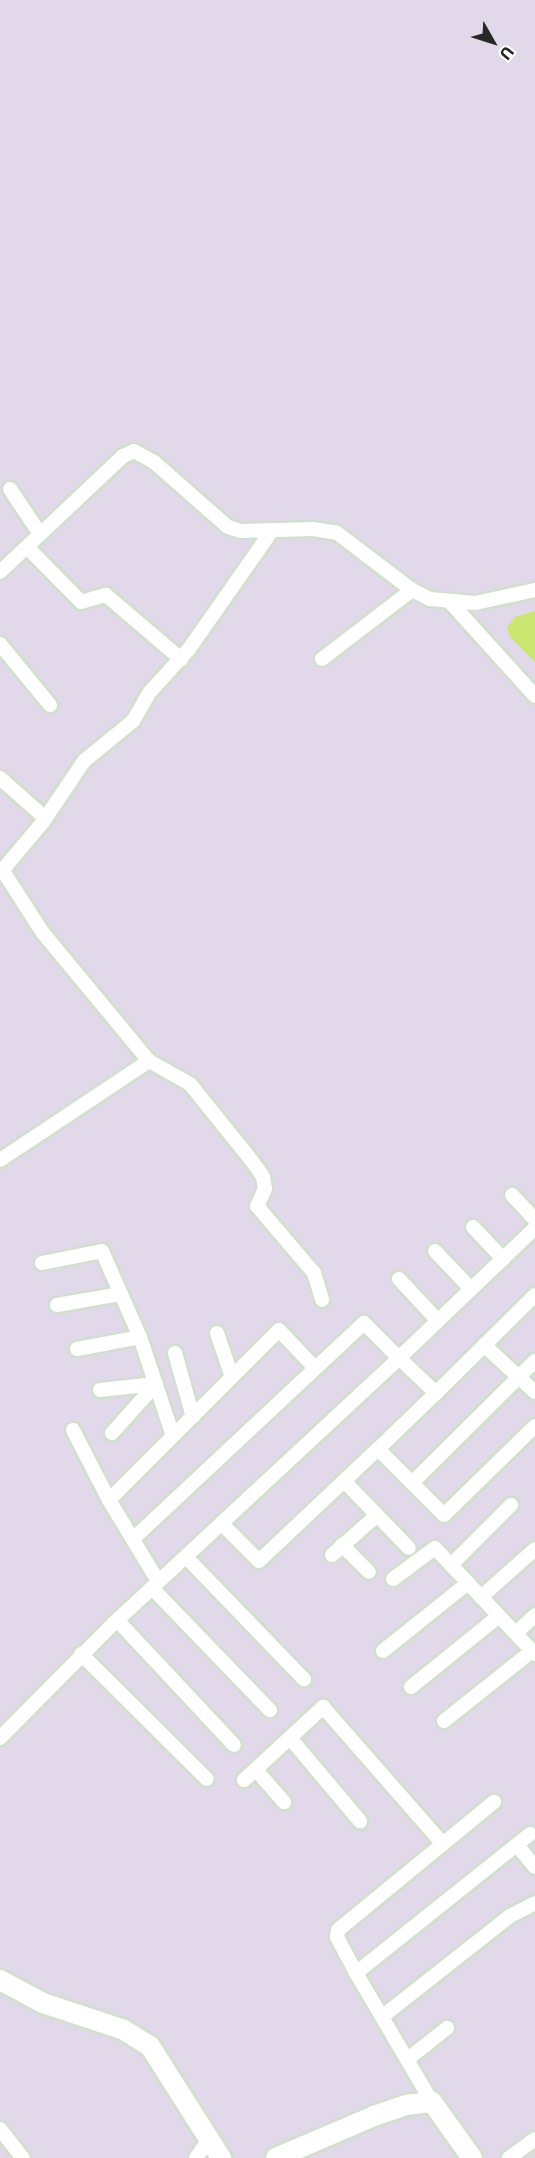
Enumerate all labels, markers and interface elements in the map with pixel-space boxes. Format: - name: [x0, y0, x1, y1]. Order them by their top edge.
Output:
- north arrow: [463, 12, 523, 72]
- text: U: [496, 43, 518, 64]

